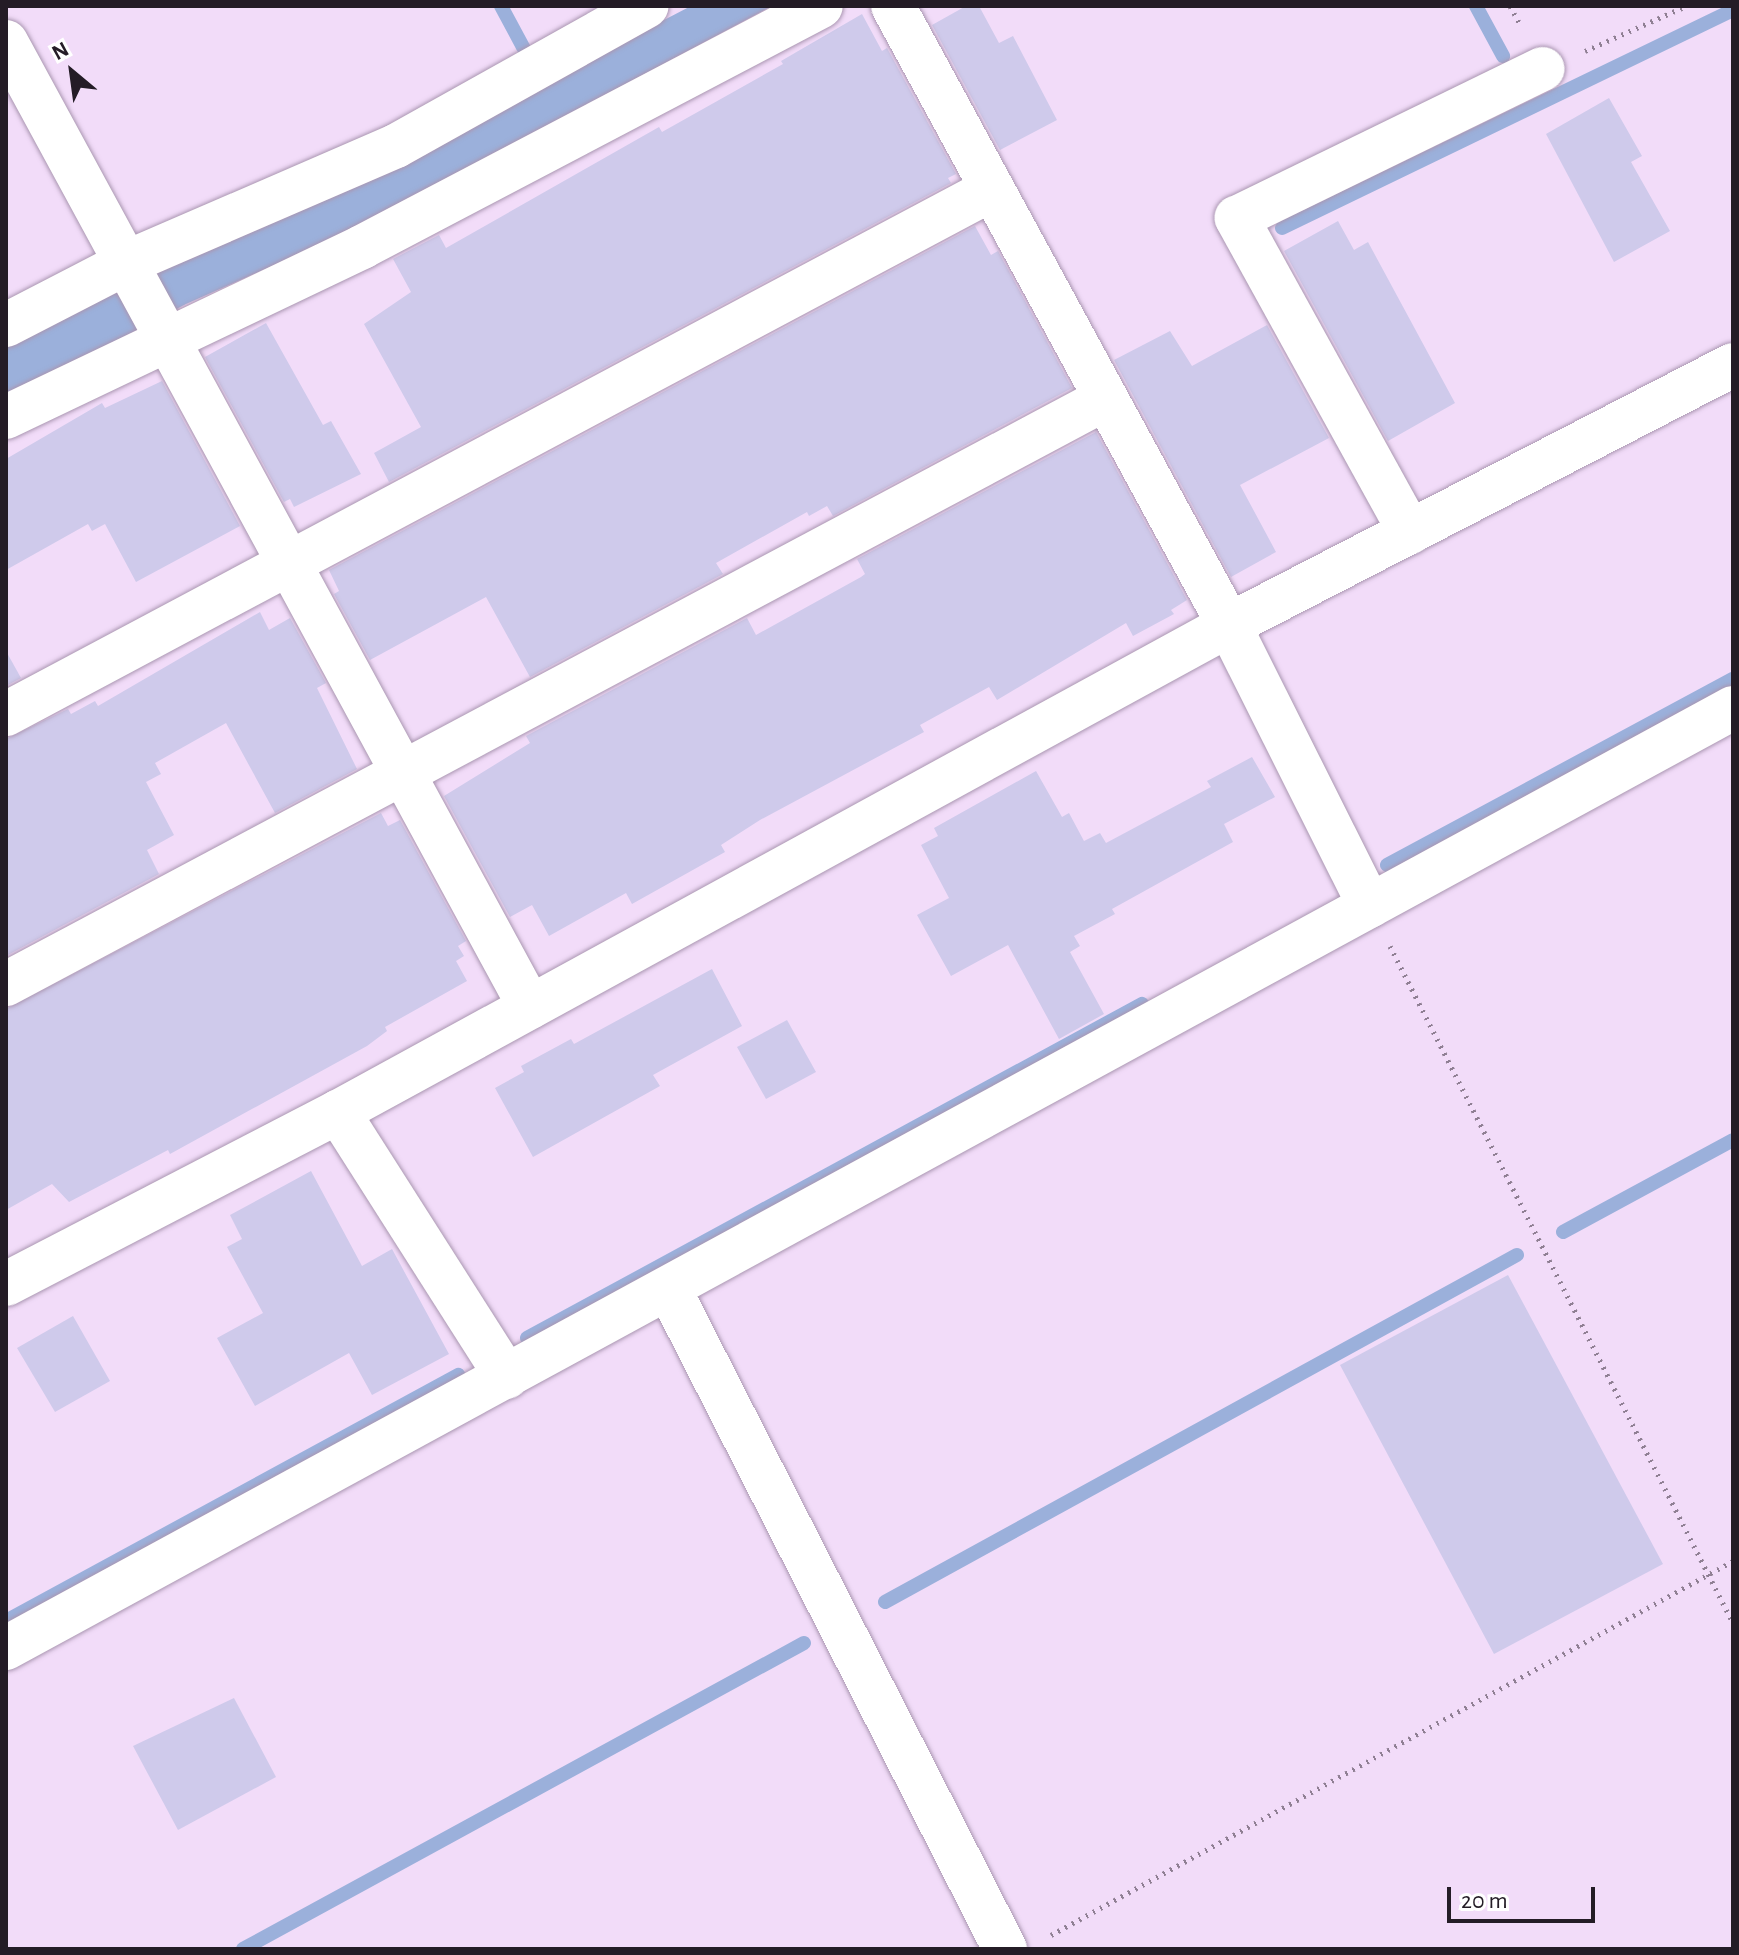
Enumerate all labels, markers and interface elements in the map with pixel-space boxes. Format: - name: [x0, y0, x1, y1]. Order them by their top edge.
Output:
- north arrow: [32, 32, 112, 112]
- text: N: [48, 38, 72, 64]
- scale bar: [1451, 1871, 1599, 1921]
- text: 20 m: [1461, 1889, 1508, 1913]

